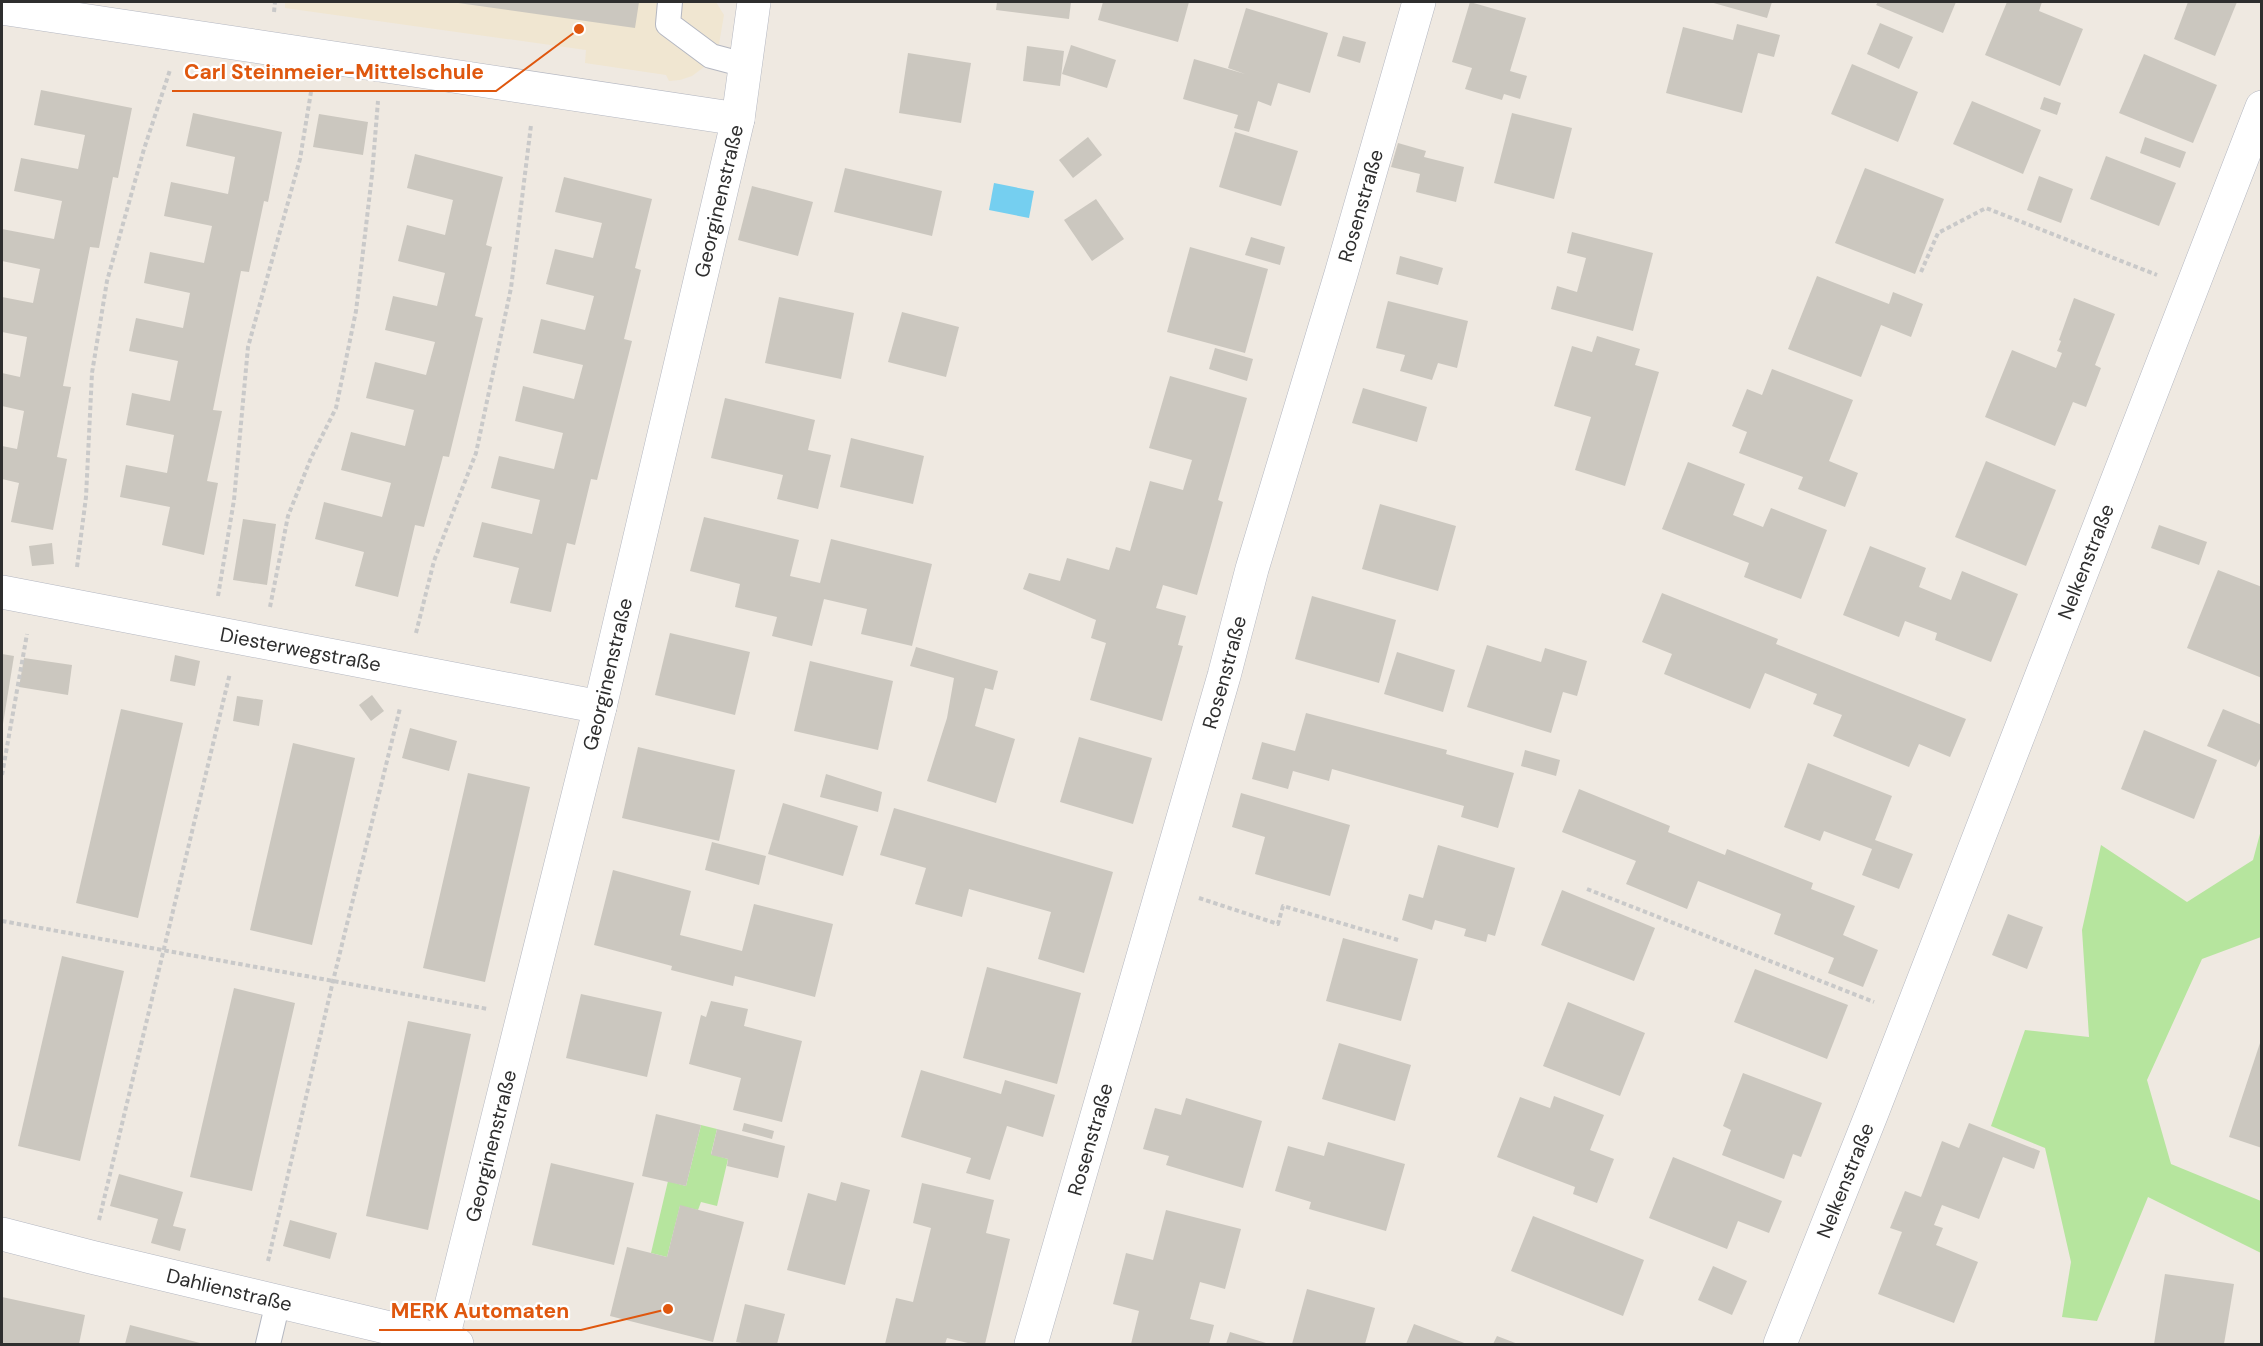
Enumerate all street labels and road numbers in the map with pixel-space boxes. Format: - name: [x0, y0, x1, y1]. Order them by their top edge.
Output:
- street label: Georginenstraße: [688, 122, 749, 280]
- street label: Rosenstraße: [1332, 146, 1389, 265]
- street label: Nelkenstraße: [2052, 500, 2120, 623]
- street label: Georginenstraße: [577, 595, 638, 753]
- street label: Rosenstraße: [1196, 613, 1252, 732]
- street label: Diesterwegstraße: [218, 621, 383, 678]
- street label: Georginenstraße: [459, 1067, 522, 1225]
- street label: Rosenstraße: [1062, 1080, 1119, 1199]
- street label: Nelkenstraße: [1810, 1119, 1880, 1242]
- street label: Dahlienstraße: [164, 1262, 295, 1317]

